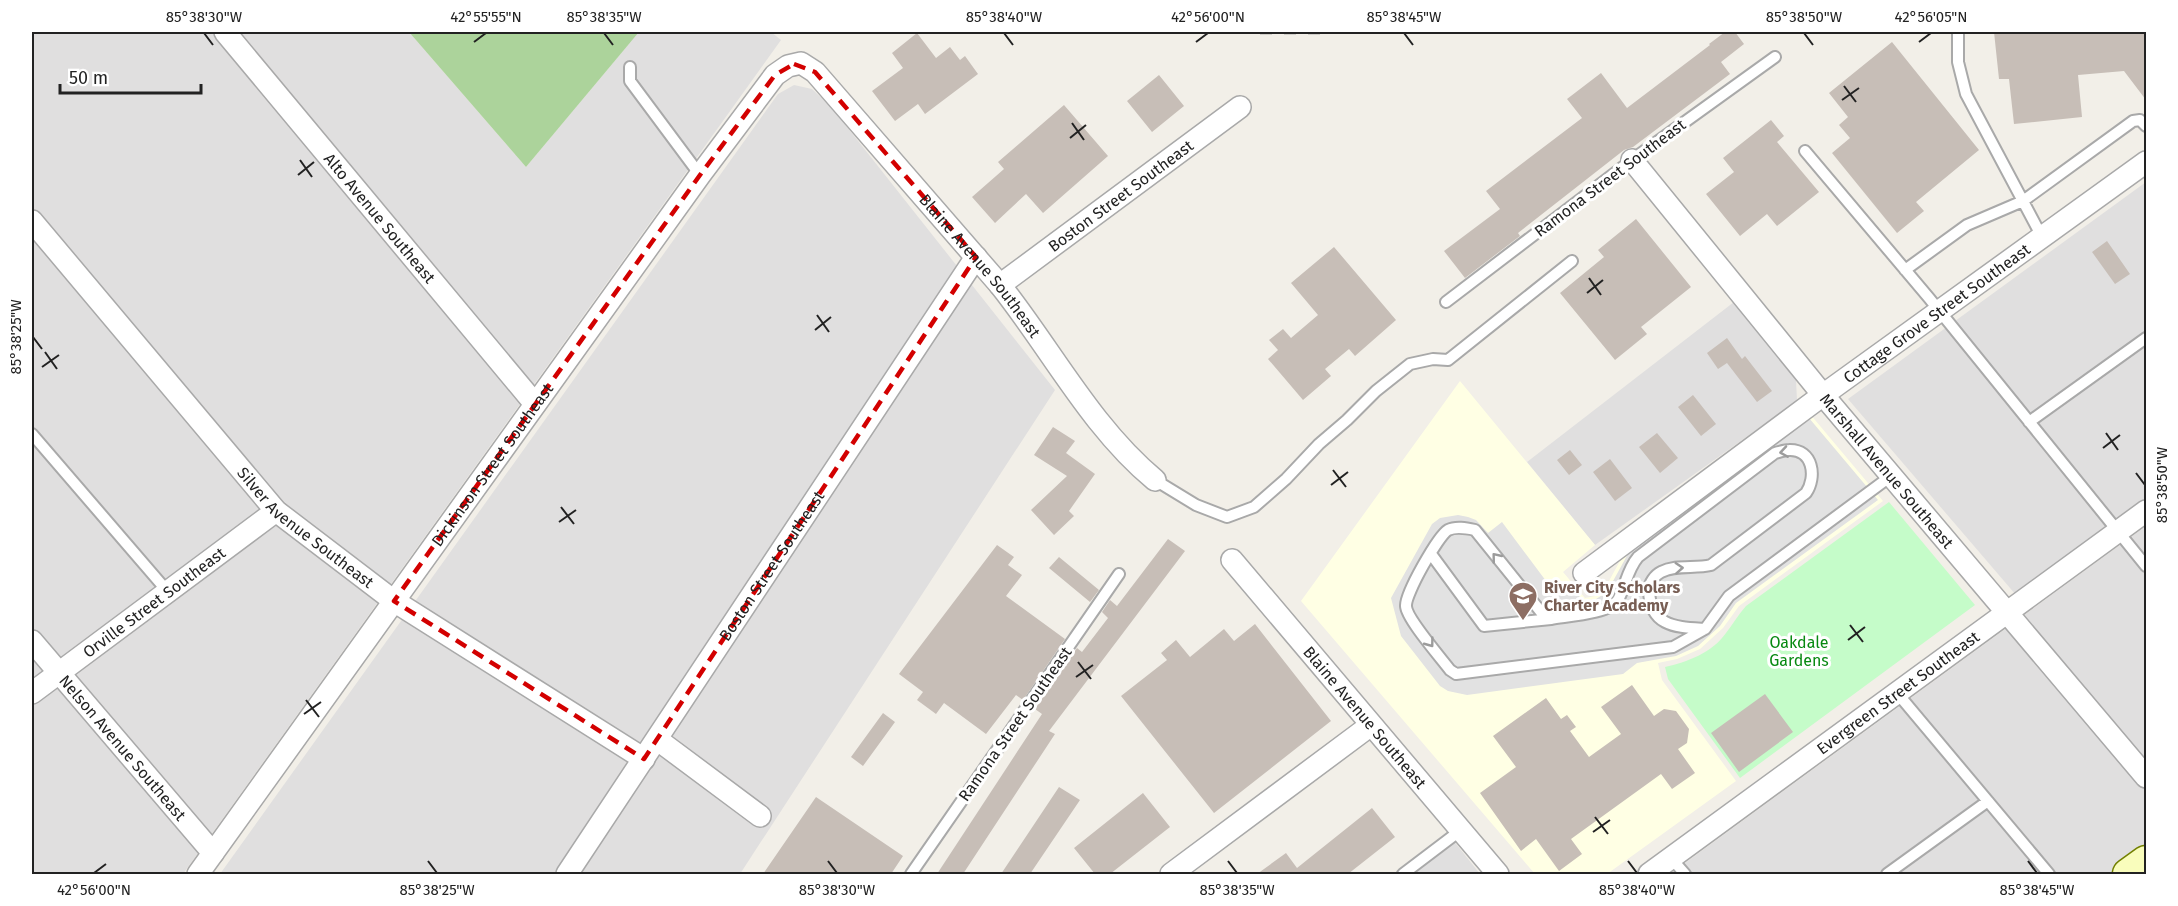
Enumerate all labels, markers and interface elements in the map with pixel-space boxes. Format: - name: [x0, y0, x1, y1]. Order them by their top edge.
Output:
- text: 85°38'30"W: [166, 8, 243, 26]
- text: 42°55'55"N: [450, 8, 522, 26]
- text: 85°38'35"W: [566, 8, 642, 26]
- text: 85°38'40"W: [966, 8, 1043, 26]
- text: 42°56'00"N: [1171, 8, 1245, 26]
- text: 85°38'45"W: [1367, 8, 1442, 26]
- text: 85°38'50"W: [1766, 8, 1843, 26]
- text: 42°56'05"N: [1895, 8, 1967, 26]
- scale bar: [60, 57, 201, 95]
- text: 50 m: [69, 67, 108, 89]
- street label: Ramona Street Southeast: [1531, 115, 1689, 241]
- street label: Boston Street Southeast: [1044, 136, 1197, 256]
- street label: Alto Avenue Southeast: [320, 149, 440, 287]
- street label: Blaine Avenue Southeast: [916, 190, 1045, 341]
- street label: Cottage Grove Street Southeast: [1839, 239, 2034, 387]
- text: 85°38'25"W: [7, 299, 25, 375]
- street label: Dickinson Street Southeast: [427, 379, 557, 550]
- street label: Marshall Avenue Southeast: [1816, 390, 1958, 552]
- one-way arrow: [1779, 446, 1789, 458]
- text: 85°38'50"W: [2153, 446, 2171, 523]
- street label: Silver Avenue Southeast: [234, 463, 378, 592]
- street label: Boston Street Southeast: [715, 487, 828, 644]
- street label: Orville Street Southeast: [79, 543, 229, 661]
- one-way arrow: [1493, 553, 1504, 564]
- one-way arrow: [1674, 562, 1683, 575]
- place label: River City Scholars Charter Academy: [1544, 578, 1680, 615]
- school or university icon: River City Scholars Charter Academy: [1507, 580, 1539, 622]
- street label: Evergreen Street Southeast: [1813, 627, 1983, 758]
- park label: Oakdale Gardens: [1769, 633, 1829, 670]
- one-way arrow: [1422, 637, 1433, 648]
- street label: Blaine Avenue Southeast: [1300, 642, 1431, 792]
- street label: Ramona Street Southeast: [954, 643, 1076, 805]
- street label: Nelson Avenue Southeast: [56, 671, 190, 824]
- text: 42°56'00"N: [57, 881, 131, 899]
- text: 85°38'25"W: [399, 881, 475, 899]
- text: 85°38'30"W: [799, 881, 876, 899]
- text: 85°38'35"W: [1199, 881, 1275, 899]
- text: 85°38'40"W: [1599, 881, 1676, 899]
- text: 85°38'45"W: [2000, 881, 2075, 899]

